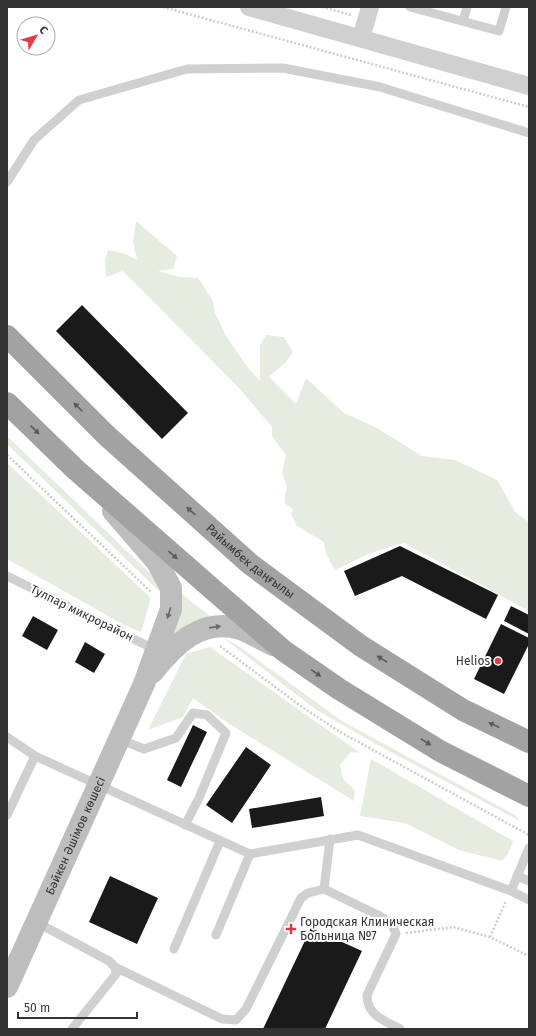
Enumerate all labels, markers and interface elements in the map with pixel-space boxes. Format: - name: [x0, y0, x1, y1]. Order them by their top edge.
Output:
- north arrow: [16, 16, 56, 56]
- text: С: [36, 24, 51, 37]
- one-way arrow: [74, 403, 83, 412]
- one-way arrow: [30, 425, 40, 435]
- one-way arrow: [186, 506, 196, 515]
- street label: Райымбек даңғылы: [203, 521, 297, 602]
- one-way arrow: [167, 550, 178, 559]
- street label: Тулпар микрорайон: [28, 582, 136, 644]
- one-way arrow: [166, 607, 172, 619]
- one-way arrow: [209, 624, 221, 630]
- place label: Helios: [456, 654, 490, 668]
- one-way arrow: [377, 655, 387, 663]
- marker: Helios: [493, 656, 503, 666]
- one-way arrow: [311, 669, 321, 677]
- one-way arrow: [488, 722, 499, 728]
- one-way arrow: [420, 739, 432, 746]
- street label: Бәйкен Әшімов көшесі: [43, 775, 108, 897]
- place label: Городская Клиническая Больница №7: [300, 915, 434, 943]
- marker: Городская Клиническая Больница №7: [285, 923, 297, 935]
- scale bar: [18, 994, 137, 1020]
- text: 50 m: [24, 1001, 50, 1015]

